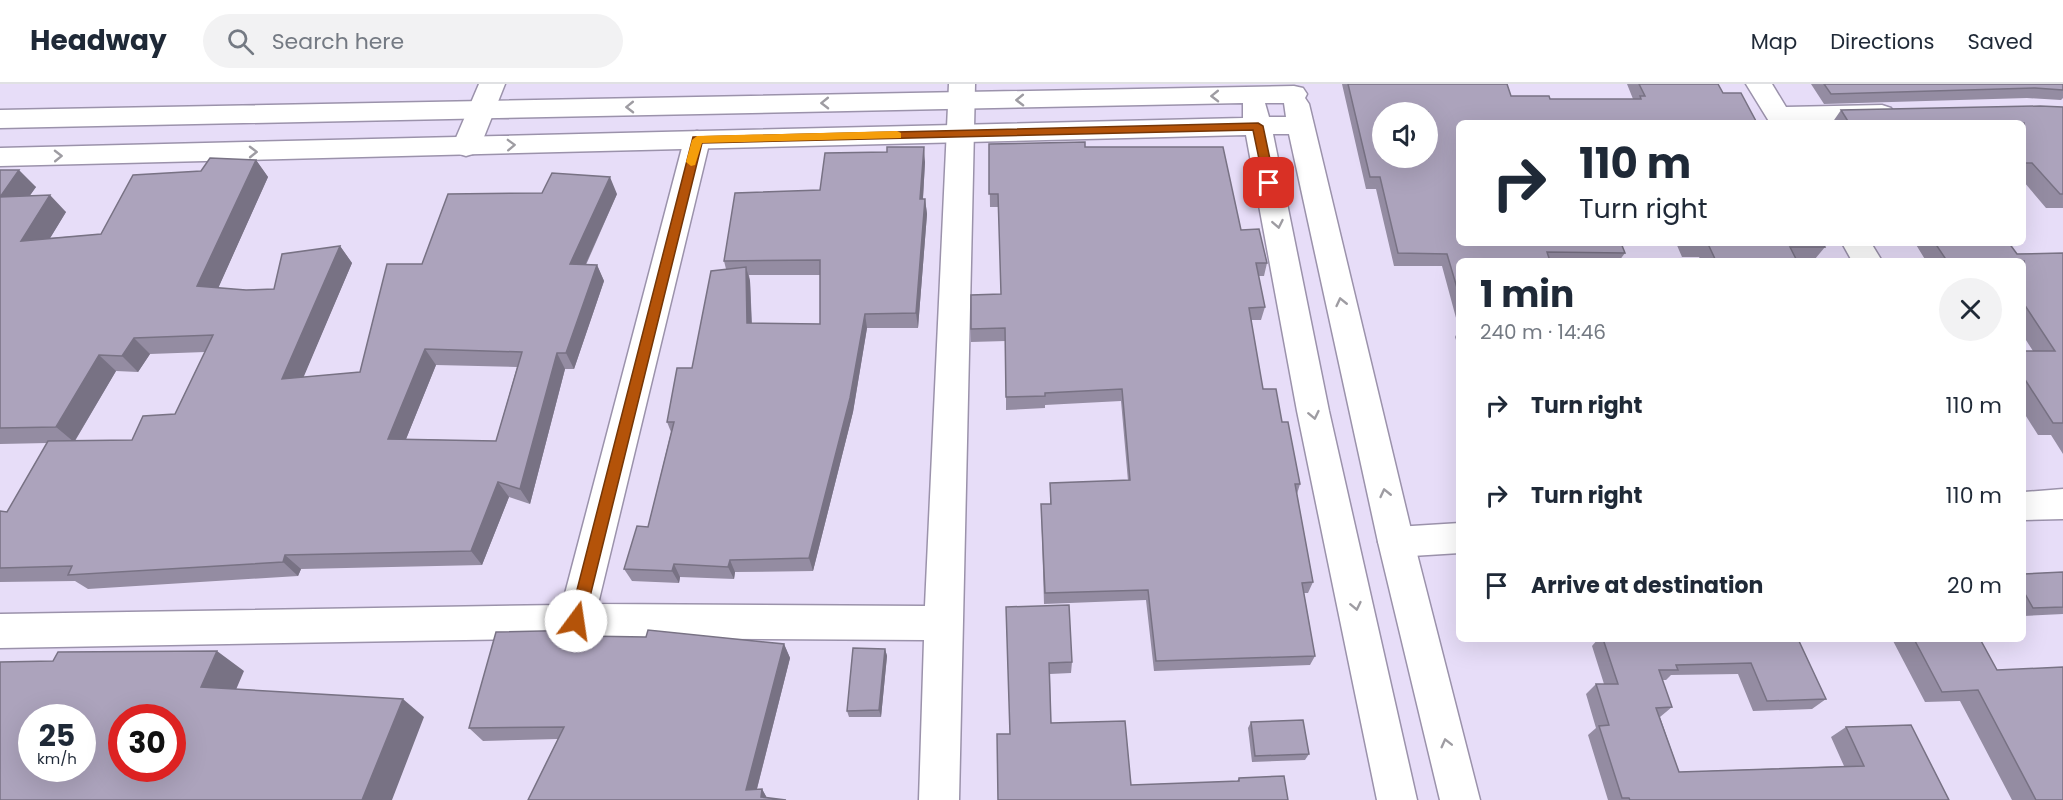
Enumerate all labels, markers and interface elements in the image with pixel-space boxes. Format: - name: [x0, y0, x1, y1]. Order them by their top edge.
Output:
- search box: [203, 14, 623, 68]
- text: Headway: [30, 21, 167, 60]
- icon: search: [224, 25, 257, 58]
- text: Search here: [272, 26, 404, 57]
- text: Map: [1751, 27, 1797, 56]
- text: Directions: [1830, 27, 1934, 56]
- text: Saved: [1967, 27, 2033, 56]
- one-way arrow: [1210, 89, 1219, 102]
- one-way arrow: [1015, 93, 1024, 106]
- one-way arrow: [820, 97, 829, 110]
- one-way arrow: [625, 101, 634, 114]
- map controls: [1372, 102, 1438, 168]
- button: sound: [1372, 102, 1438, 168]
- text: 110 m: [1579, 134, 1691, 193]
- one-way arrow: [507, 139, 516, 152]
- icon: right: [1480, 144, 1558, 222]
- one-way arrow: [249, 145, 258, 158]
- one-way arrow: [54, 150, 63, 162]
- pin: [1243, 157, 1294, 208]
- icon: arrive: [1252, 166, 1285, 199]
- text: Turn right: [1579, 190, 1708, 227]
- one-way arrow: [1271, 219, 1284, 229]
- text: 1 min: [1480, 269, 1574, 320]
- button: close: [1939, 278, 2002, 341]
- one-way arrow: [1335, 298, 1348, 308]
- text: 240 m · 14:46: [1480, 318, 1606, 346]
- icon: right: [1480, 389, 1513, 422]
- text: Turn right: [1531, 390, 1642, 421]
- text: 110 m: [1946, 390, 2002, 421]
- one-way arrow: [1307, 410, 1320, 420]
- icon: right: [1480, 479, 1513, 512]
- text: Turn right: [1531, 480, 1642, 511]
- text: 110 m: [1946, 480, 2002, 511]
- one-way arrow: [1379, 488, 1392, 498]
- icon: arrive: [1480, 569, 1513, 602]
- text: Arrive at destination: [1531, 570, 1763, 601]
- text: 20 m: [1947, 570, 2002, 601]
- position arrow: [544, 589, 608, 653]
- one-way arrow: [1349, 601, 1362, 611]
- speed limit sign: 30: [108, 704, 186, 782]
- text: 25: [39, 714, 75, 757]
- one-way arrow: [1440, 738, 1453, 748]
- text: km/h: [37, 748, 77, 769]

